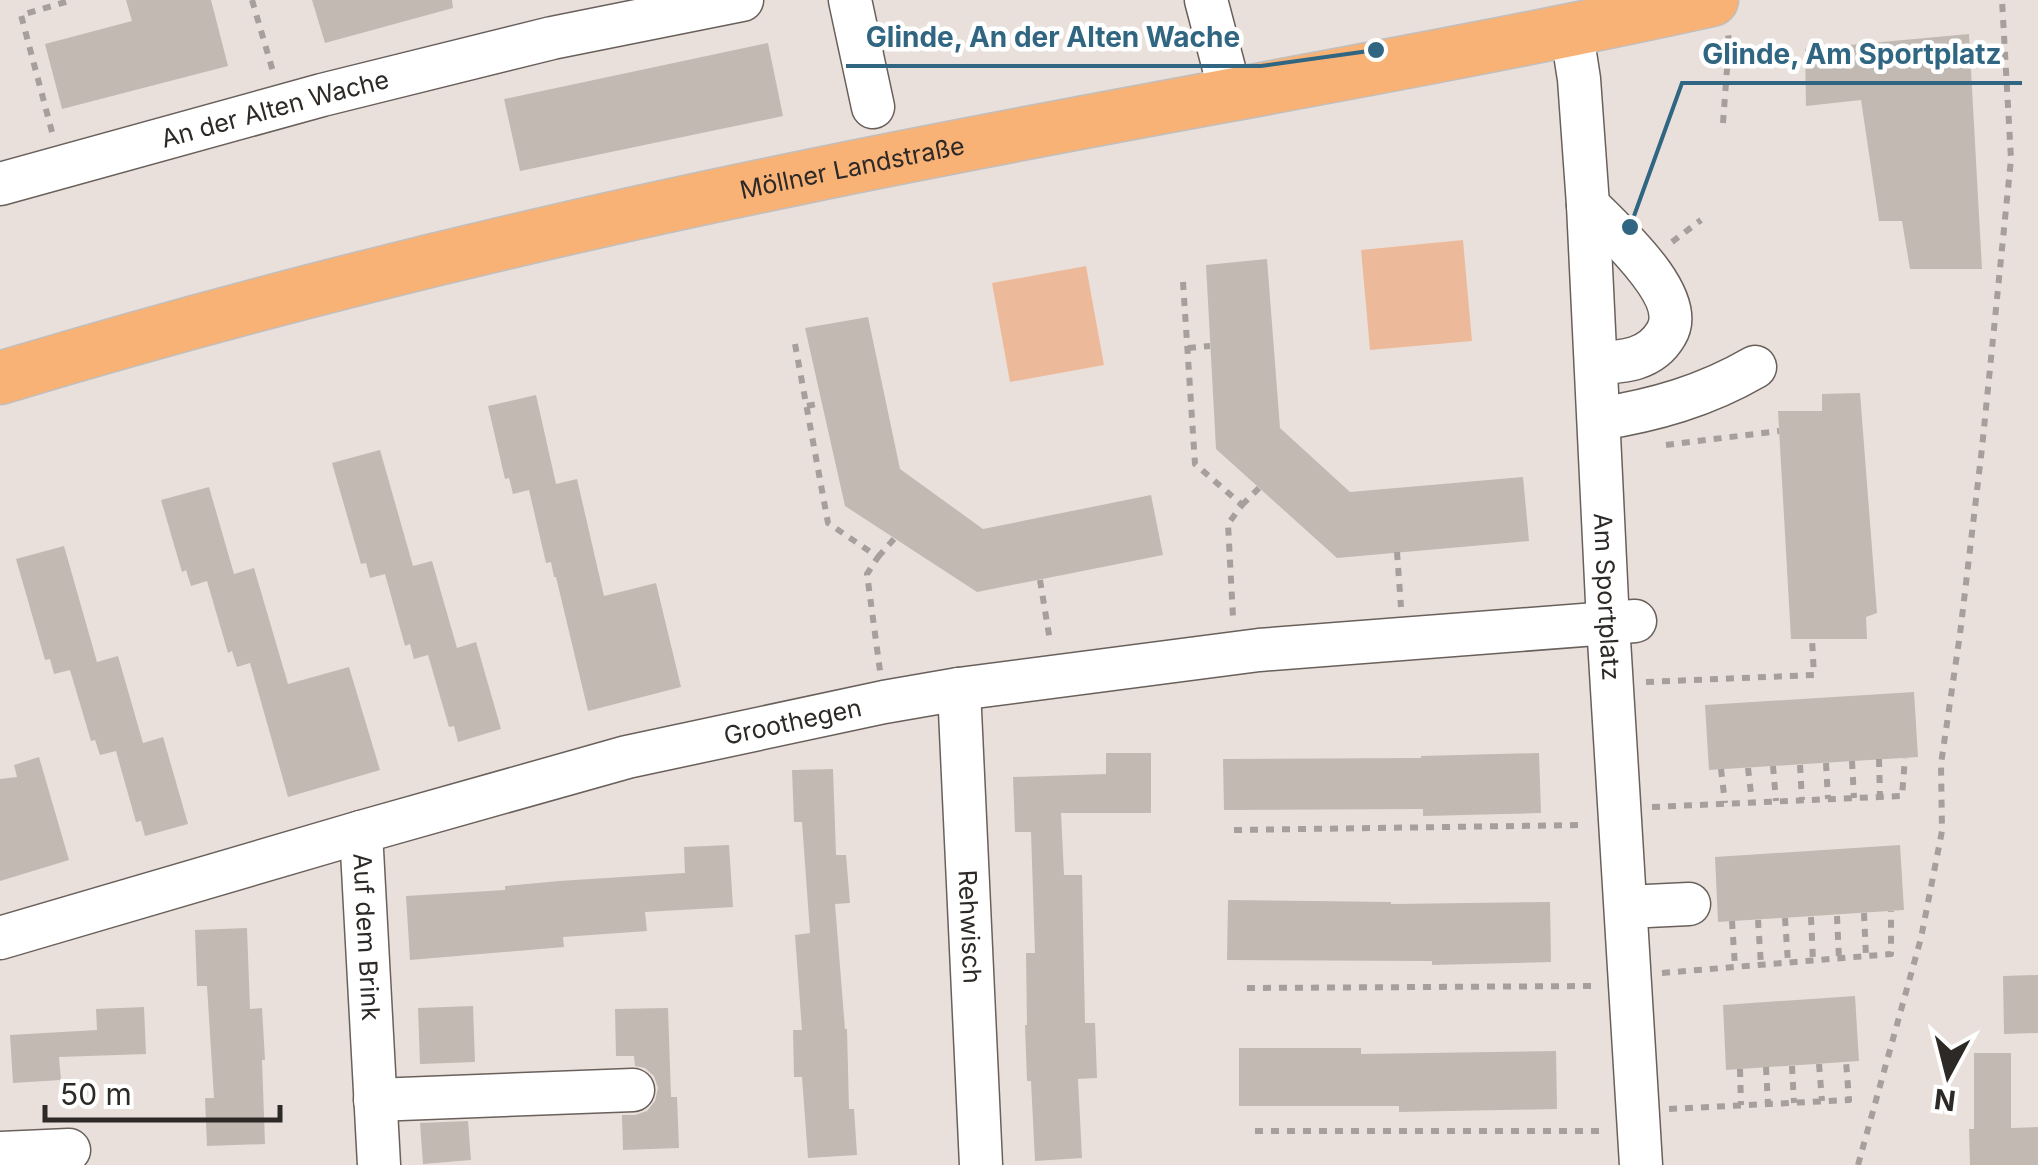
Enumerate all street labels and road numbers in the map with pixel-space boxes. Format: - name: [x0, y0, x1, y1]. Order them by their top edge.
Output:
- street label: An der Alten Wache: [158, 64, 392, 154]
- street label: Möllner Landstraße: [737, 130, 967, 205]
- street label: Am Sportplatz: [1588, 512, 1626, 681]
- street label: Groothegen: [721, 692, 864, 751]
- street label: Auf dem Brink: [347, 852, 386, 1022]
- street label: Rehwisch: [952, 869, 988, 984]

